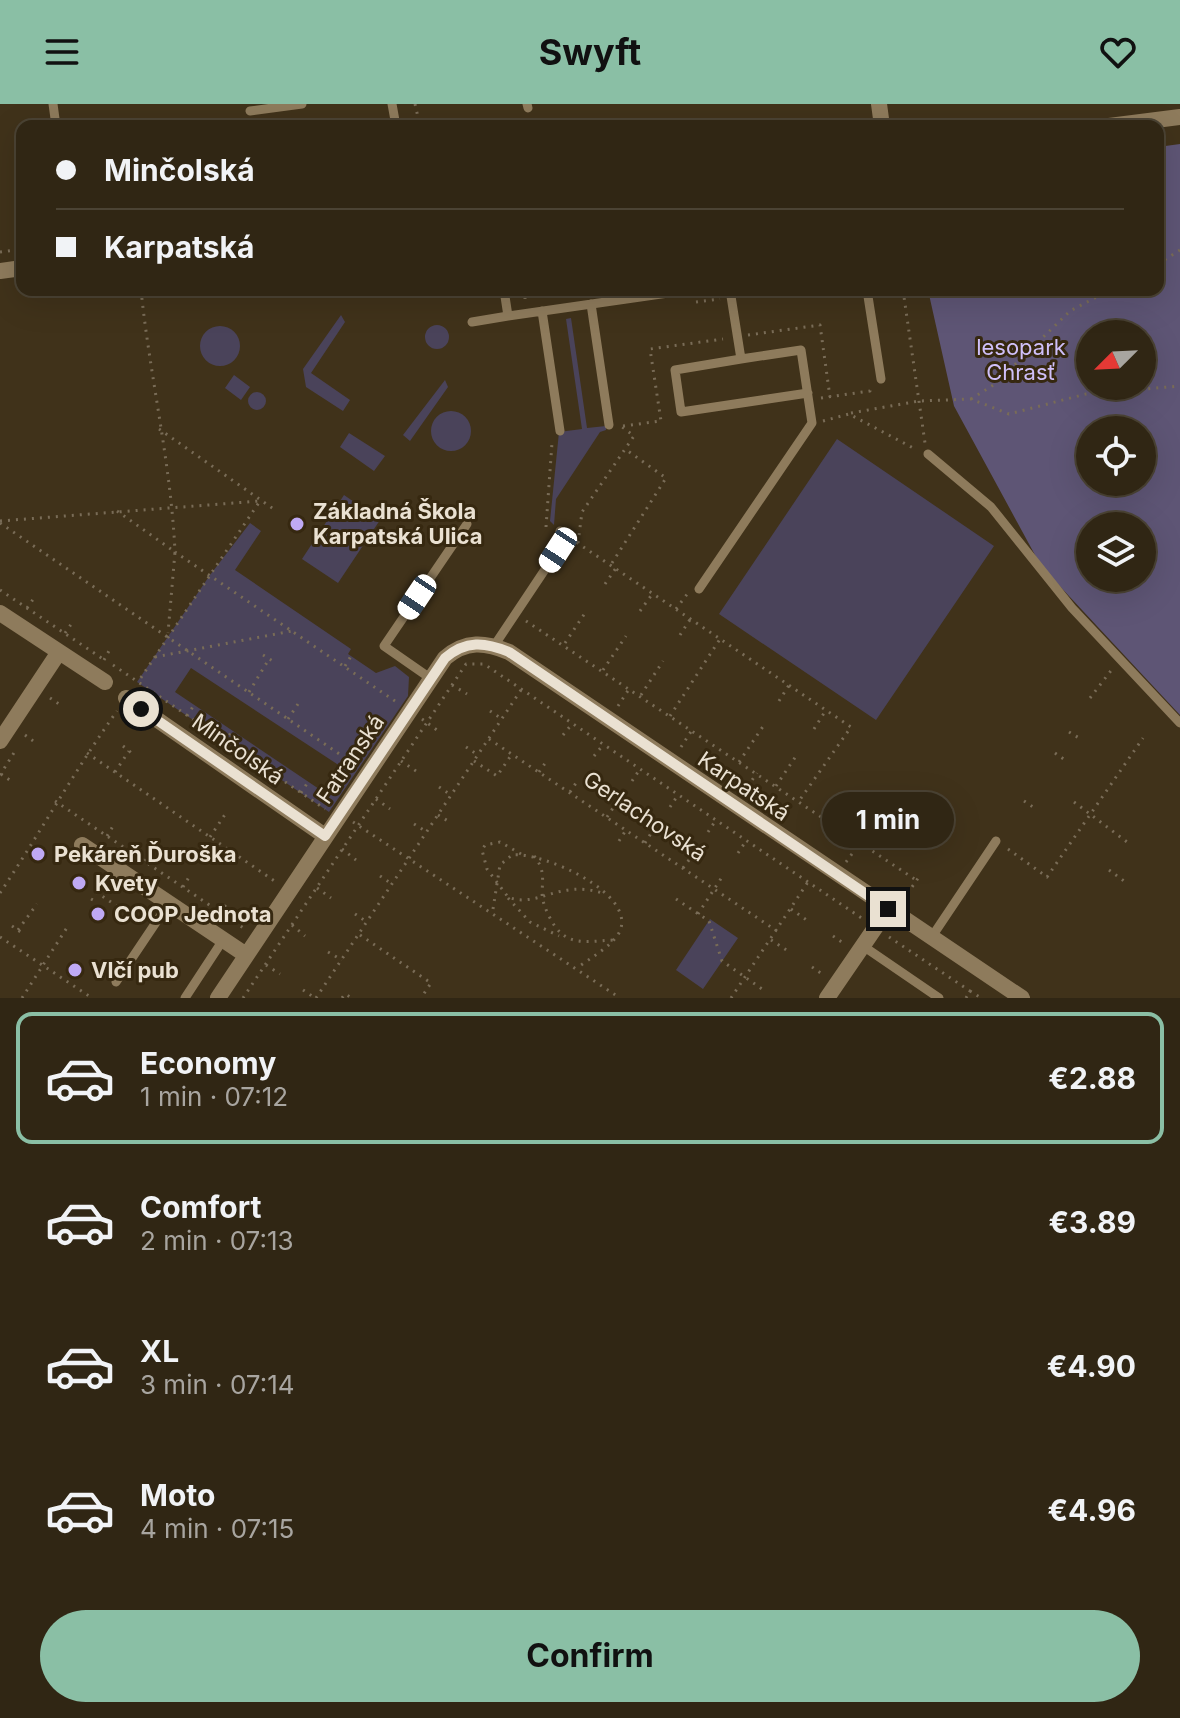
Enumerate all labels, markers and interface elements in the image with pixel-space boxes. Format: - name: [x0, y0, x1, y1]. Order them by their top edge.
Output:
- icon: menu: [40, 30, 84, 74]
- text: Swyft: [539, 30, 641, 74]
- icon: heart: [1096, 30, 1140, 74]
- text: Minčolská: [104, 152, 255, 188]
- text: Karpatská: [104, 229, 254, 265]
- north arrow: [1076, 320, 1156, 400]
- map controls: [1076, 320, 1156, 592]
- park label: lesopark Chrasť: [976, 334, 1066, 385]
- button: locate: [1076, 416, 1156, 496]
- place label: Základná Škola Karpatská Ulica: [313, 498, 483, 549]
- button: layers: [1076, 512, 1156, 592]
- marker: Základná Škola Karpatská Ulica: [288, 515, 306, 533]
- car: [535, 523, 581, 577]
- car: [394, 570, 440, 624]
- route start: [123, 691, 159, 727]
- street label: Minčolská: [187, 708, 289, 790]
- street label: Fatranská: [311, 710, 389, 808]
- street label: Karpatská: [693, 746, 795, 826]
- street label: Gerlachovská: [579, 765, 711, 867]
- callout: 1 min: [822, 793, 954, 849]
- text: 1 min: [856, 804, 920, 835]
- place label: Pekáreň Ďuroška: [54, 841, 237, 867]
- marker: Pekáreň Ďuroška: [29, 845, 47, 863]
- place label: Kvety: [95, 870, 158, 896]
- marker: Kvety: [70, 874, 88, 892]
- route end: [870, 891, 906, 927]
- place label: COOP Jednota: [114, 901, 272, 927]
- marker: COOP Jednota: [89, 905, 107, 923]
- place label: Vlčí pub: [91, 957, 179, 983]
- marker: Vlčí pub: [66, 961, 84, 979]
- icon: car: [44, 1042, 116, 1114]
- text: Economy: [140, 1045, 276, 1081]
- text: €2.88: [1048, 1060, 1136, 1096]
- text: 1 min · 07:12: [140, 1081, 288, 1112]
- icon: car: [44, 1186, 116, 1258]
- text: Comfort: [140, 1189, 261, 1225]
- text: €3.89: [1049, 1204, 1136, 1240]
- text: 2 min · 07:13: [140, 1225, 294, 1256]
- icon: car: [44, 1330, 116, 1402]
- text: XL: [140, 1333, 179, 1369]
- text: €4.90: [1047, 1348, 1136, 1384]
- text: 3 min · 07:14: [140, 1369, 295, 1400]
- icon: car: [44, 1474, 116, 1546]
- text: Moto: [140, 1477, 215, 1513]
- text: €4.96: [1048, 1492, 1136, 1528]
- text: 4 min · 07:15: [140, 1513, 294, 1544]
- button: Confirm: [40, 1610, 1140, 1702]

